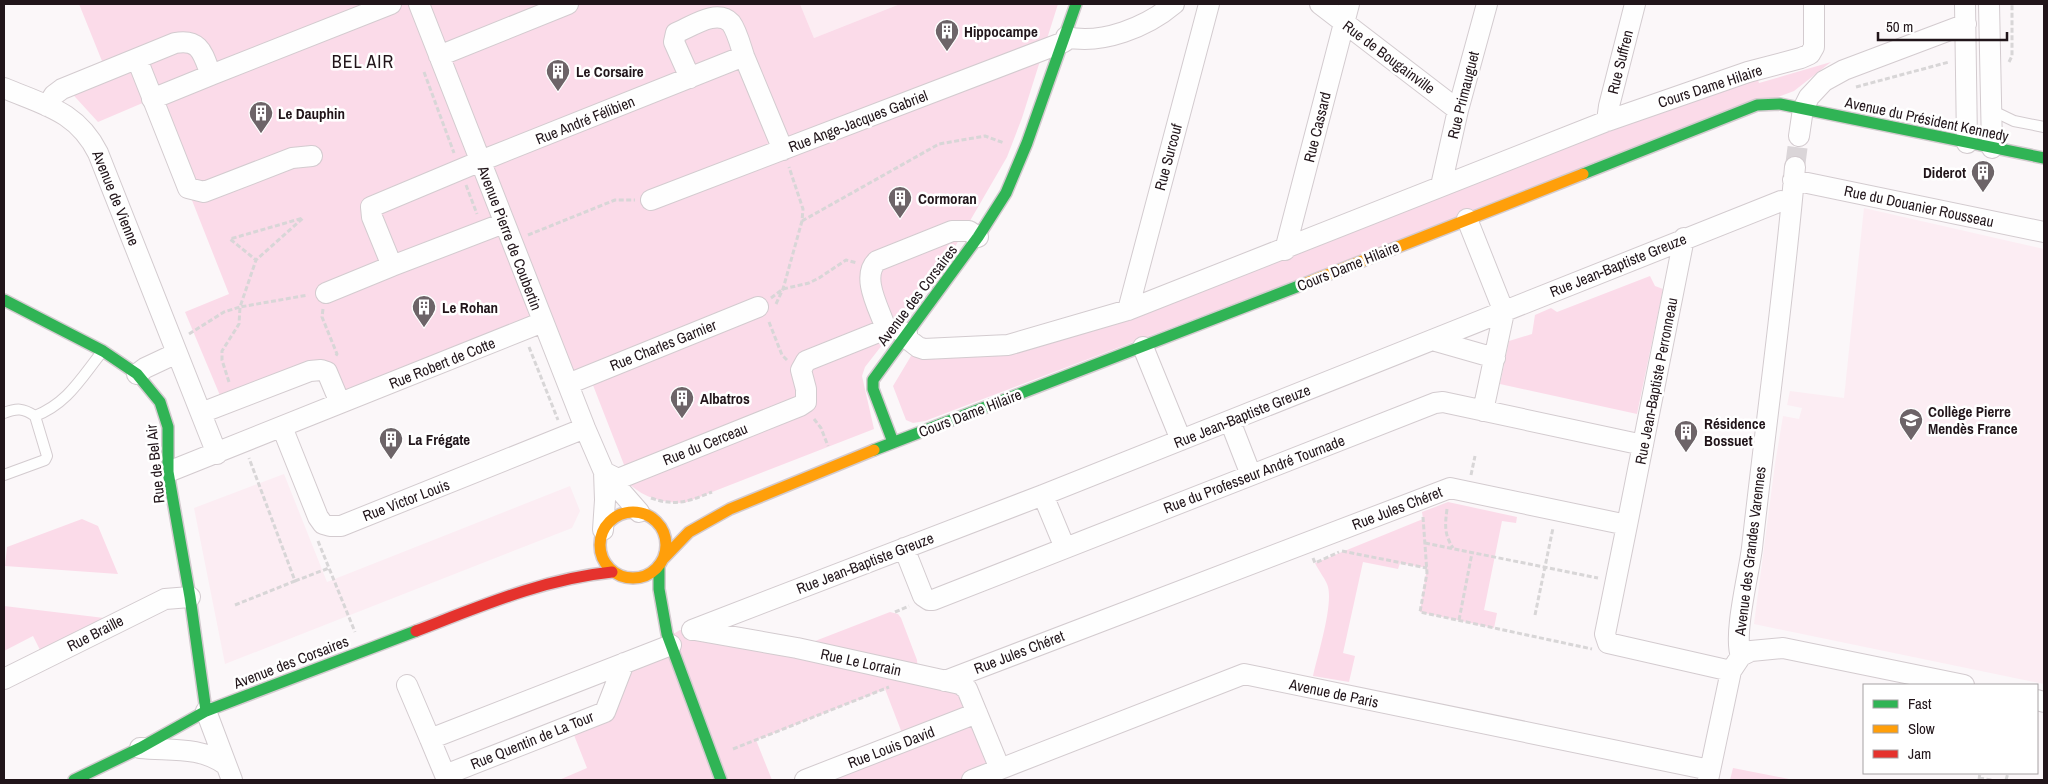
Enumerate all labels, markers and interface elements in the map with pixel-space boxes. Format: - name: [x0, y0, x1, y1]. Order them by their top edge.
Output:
- scale bar: [1878, 10, 2007, 42]
- street label: Rue de Bougainville: [1338, 15, 1440, 99]
- text: 50 m: [1886, 16, 1913, 37]
- building icon: Hippocampe: [934, 18, 960, 52]
- place label: Hippocampe: [964, 21, 1038, 42]
- street label: Rue Suffren: [1602, 28, 1638, 96]
- street label: Rue Primauguet: [1442, 48, 1484, 141]
- district label: BEL AIR: [332, 49, 394, 74]
- building icon: Le Corsaire: [545, 58, 571, 92]
- street label: Cours Dame Hilaire: [1655, 59, 1765, 113]
- place label: Le Corsaire: [576, 61, 644, 82]
- street label: Rue Ange-Jacques Gabriel: [785, 85, 931, 157]
- street label: Rue Cassard: [1298, 90, 1336, 164]
- street label: Rue André Félibien: [532, 91, 638, 149]
- street label: Avenue du Président Kennedy: [1842, 91, 2012, 147]
- building icon: Le Dauphin: [248, 100, 274, 134]
- place label: Le Dauphin: [278, 103, 345, 124]
- street label: Rue Surcouf: [1149, 121, 1187, 193]
- street label: Avenue de Vienne: [87, 146, 145, 249]
- building icon: Diderot: [1970, 159, 1996, 193]
- street label: Avenue Pierre de Coubertin: [472, 162, 547, 313]
- place label: Diderot: [1923, 162, 1966, 183]
- street label: Rue du Douanier Rousseau: [1842, 180, 1996, 232]
- building icon: Cormoran: [887, 185, 913, 219]
- place label: Cormoran: [918, 188, 977, 209]
- street label: Rue Jean-Baptiste Greuze: [1547, 228, 1690, 302]
- street label: Cours Dame Hilaire: [1294, 236, 1402, 296]
- street label: Avenue des Corsaires: [871, 240, 962, 351]
- building icon: Le Rohan: [411, 294, 437, 328]
- street label: Rue Jean-Baptiste Perronneau: [1630, 296, 1682, 466]
- place label: Le Rohan: [442, 297, 498, 318]
- street label: Rue Charles Garnier: [606, 314, 720, 376]
- street label: Rue Robert de Cotte: [386, 332, 498, 394]
- street label: Rue Jean-Baptiste Greuze: [1171, 379, 1314, 453]
- street label: Cours Dame Hilaire: [916, 384, 1025, 442]
- building icon: Albatros: [669, 385, 695, 419]
- place label: Albatros: [700, 388, 750, 409]
- place label: Collège Pierre Mendès France: [1928, 401, 2018, 439]
- school or university icon: Collège Pierre Mendès France: [1898, 407, 1924, 441]
- place label: Résidence Bossuet: [1704, 413, 1766, 451]
- street label: Rue du Cerceau: [660, 417, 750, 471]
- building icon: Résidence Bossuet: [1673, 419, 1699, 453]
- street label: Rue de Bel Air: [140, 423, 170, 505]
- building icon: La Frégate: [378, 426, 404, 460]
- place label: La Frégate: [408, 429, 470, 450]
- street label: Rue du Professeur André Tournade: [1160, 430, 1348, 518]
- street label: Avenue des Grandes Varennes: [1729, 465, 1771, 638]
- street label: Rue Victor Louis: [360, 474, 452, 526]
- street label: Rue Jules Chéret: [1349, 481, 1446, 535]
- street label: Rue Jean-Baptiste Greuze: [793, 527, 937, 599]
- street label: Rue Braille: [63, 610, 127, 656]
- street label: Rue Jules Chéret: [971, 625, 1068, 679]
- street label: Avenue des Corsaires: [230, 630, 351, 694]
- street label: Rue Le Lorrain: [819, 643, 903, 681]
- street label: Avenue de Paris: [1286, 673, 1381, 713]
- legend: [1863, 684, 2038, 774]
- text: Fast: [1908, 693, 1932, 714]
- street label: Rue Quentin de La Tour: [467, 706, 597, 774]
- text: Slow: [1908, 718, 1935, 739]
- street label: Rue Louis David: [844, 721, 938, 773]
- text: Jam: [1908, 743, 1931, 764]

